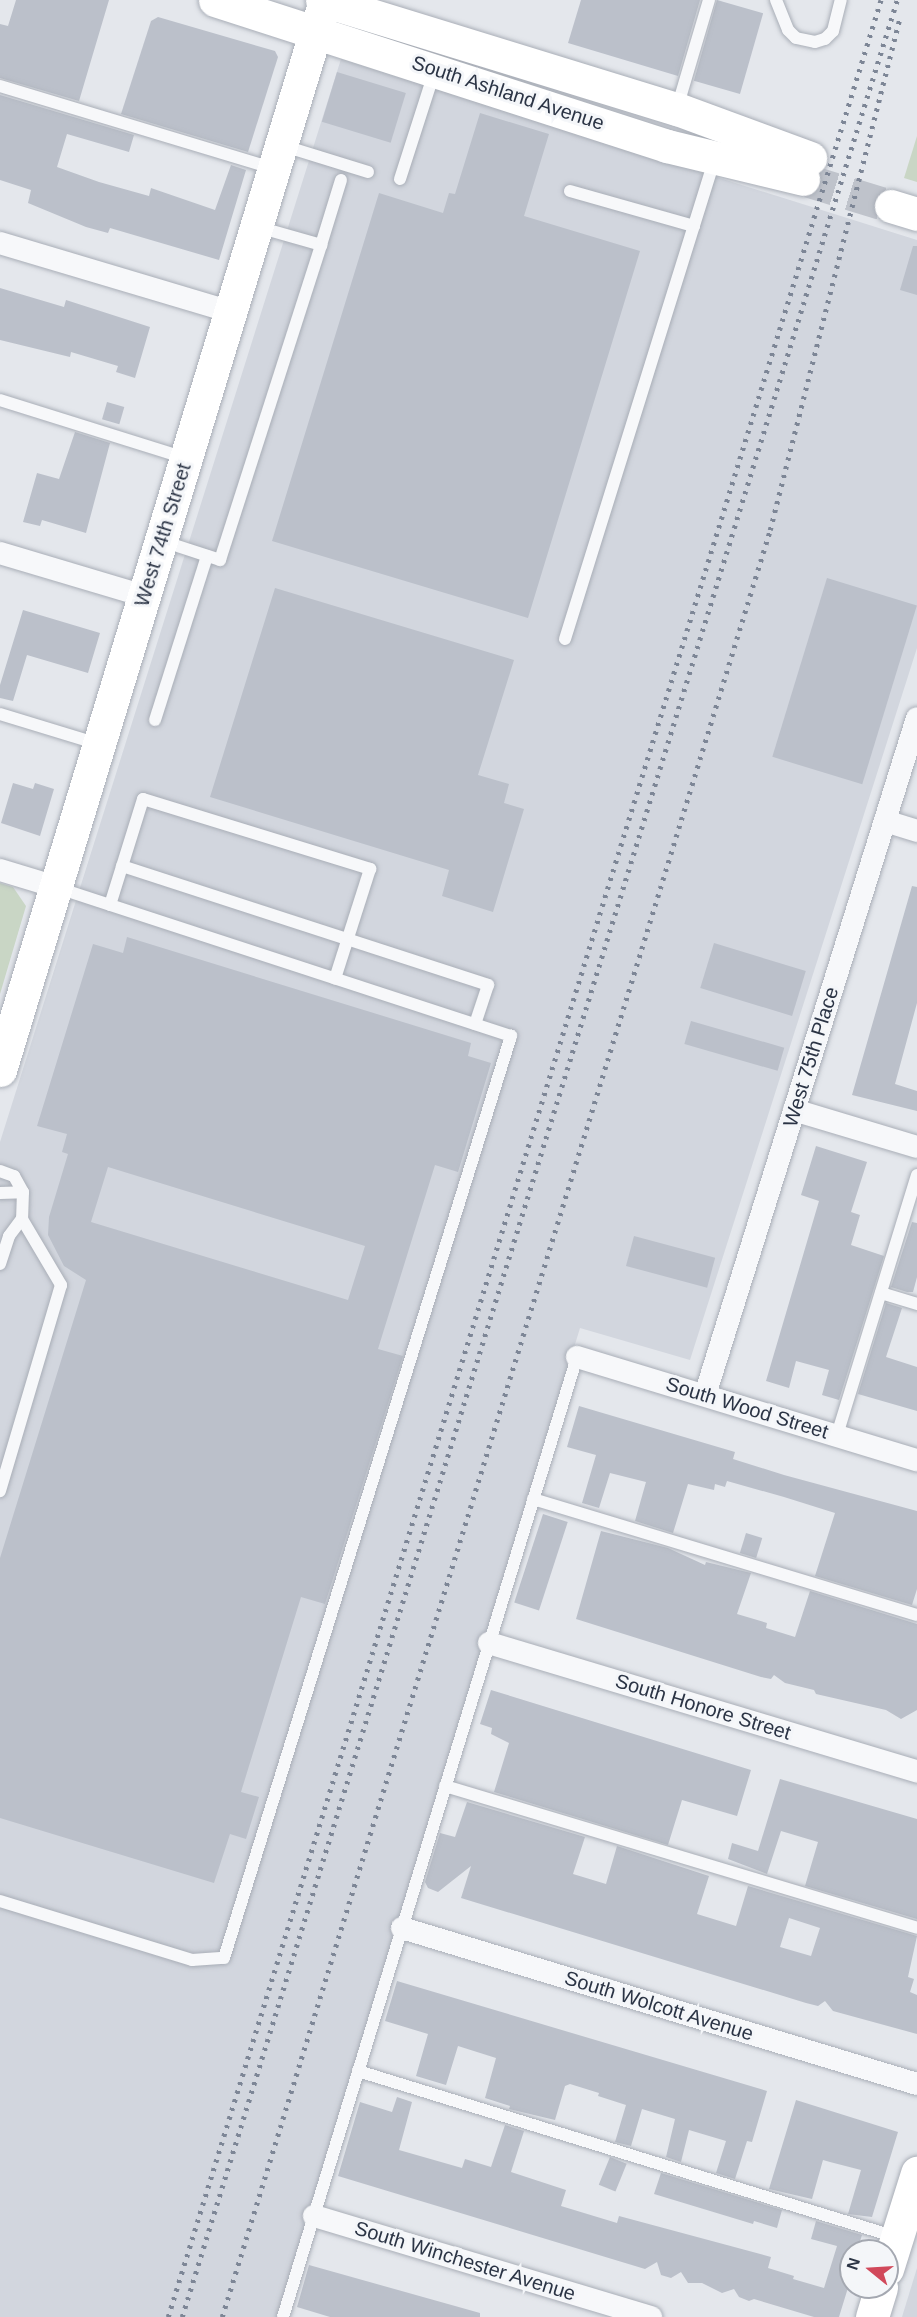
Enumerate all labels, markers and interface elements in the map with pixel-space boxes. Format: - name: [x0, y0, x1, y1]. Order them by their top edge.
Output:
- street label: South Ashland Avenue: [408, 50, 608, 136]
- street label: West 74th Street: [130, 460, 196, 610]
- street label: West 75th Place: [778, 984, 844, 1130]
- street label: South Wood Street: [663, 1372, 831, 1444]
- street label: South Honore Street: [612, 1669, 794, 1745]
- street label: South Wolcott Avenue: [561, 1966, 757, 2046]
- street label: South Winchester Avenue: [351, 2216, 579, 2306]
- north arrow: [839, 2239, 899, 2299]
- text: N: [843, 2256, 863, 2272]

